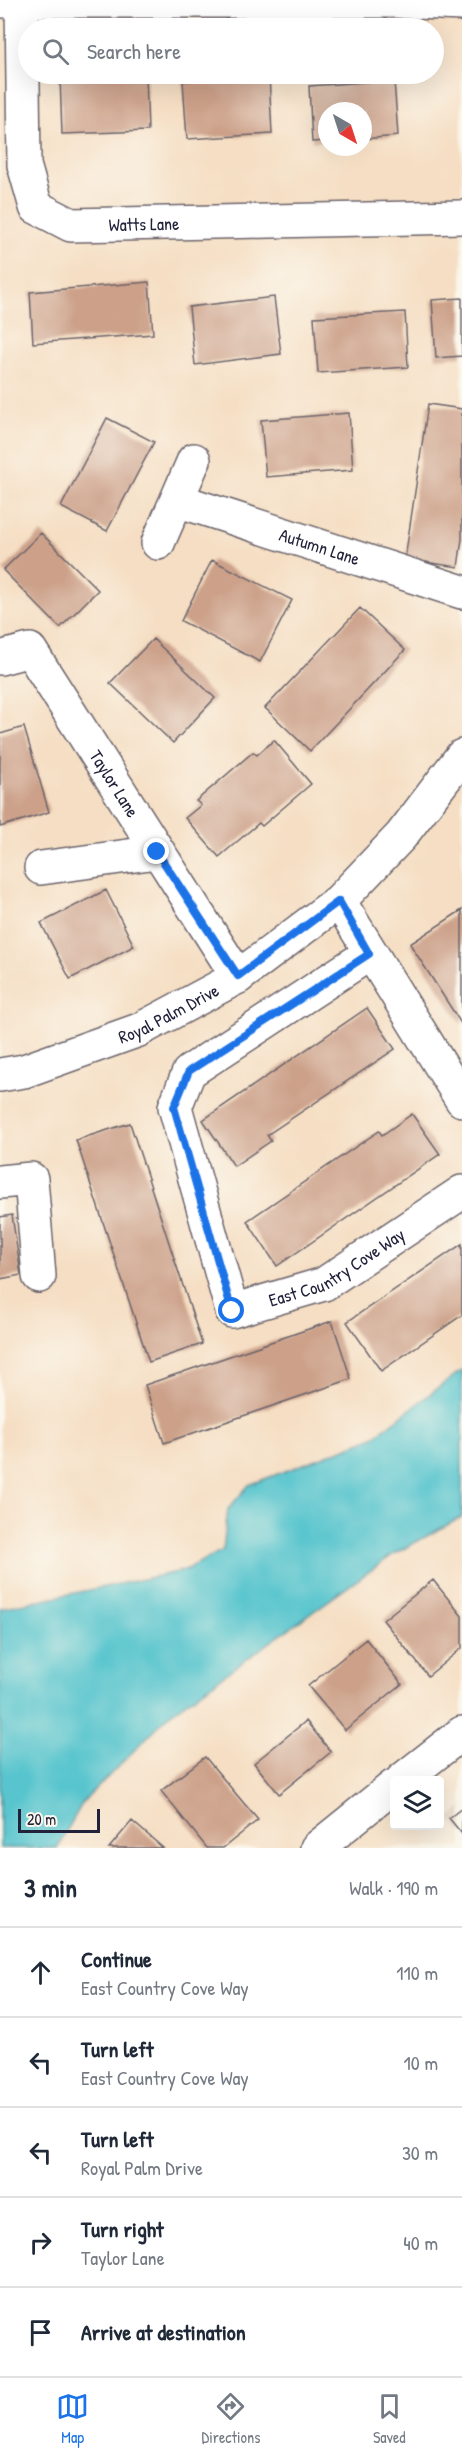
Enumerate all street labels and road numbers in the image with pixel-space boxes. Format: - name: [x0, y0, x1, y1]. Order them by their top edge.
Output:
- street label: Watts Lane: [108, 210, 180, 237]
- street label: Autumn Lane: [276, 521, 363, 571]
- street label: Taylor Lane: [84, 745, 146, 822]
- street label: Royal Palm Drive: [115, 977, 223, 1049]
- street label: East Country Cove Way: [266, 1221, 409, 1312]

